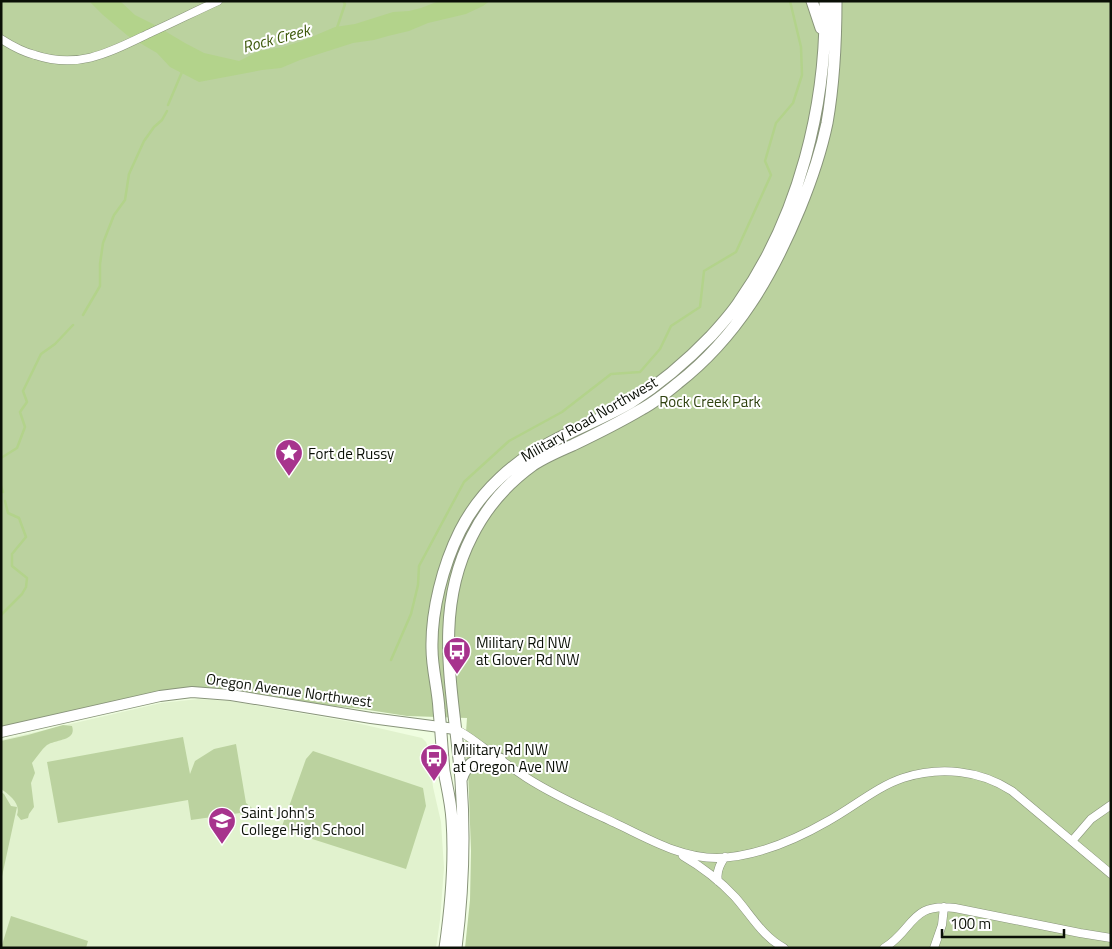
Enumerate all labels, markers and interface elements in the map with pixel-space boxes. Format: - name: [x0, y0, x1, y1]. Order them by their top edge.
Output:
- water label: Rock Creek: [240, 17, 314, 58]
- street label: Military Road Northwest: [516, 370, 662, 468]
- park label: Rock Creek Park: [659, 390, 761, 413]
- place icon: Fort de Russy: [274, 438, 304, 477]
- place label: Fort de Russy: [308, 442, 394, 465]
- place label: Military Rd NW at Glover Rd NW: [476, 631, 580, 671]
- bus stop icon: Military Rd NW at Glover Rd NW: [442, 636, 472, 675]
- street label: Oregon Avenue Northwest: [205, 667, 374, 713]
- place label: Military Rd NW at Oregon Ave NW: [453, 738, 569, 778]
- bus stop icon: Military Rd NW at Oregon Ave NW: [419, 743, 449, 782]
- place label: Saint John's College High School: [241, 801, 365, 841]
- school or university icon: Saint John's College High School: [207, 806, 237, 845]
- scale bar: [942, 906, 1064, 938]
- text: 100 m: [950, 912, 991, 935]

